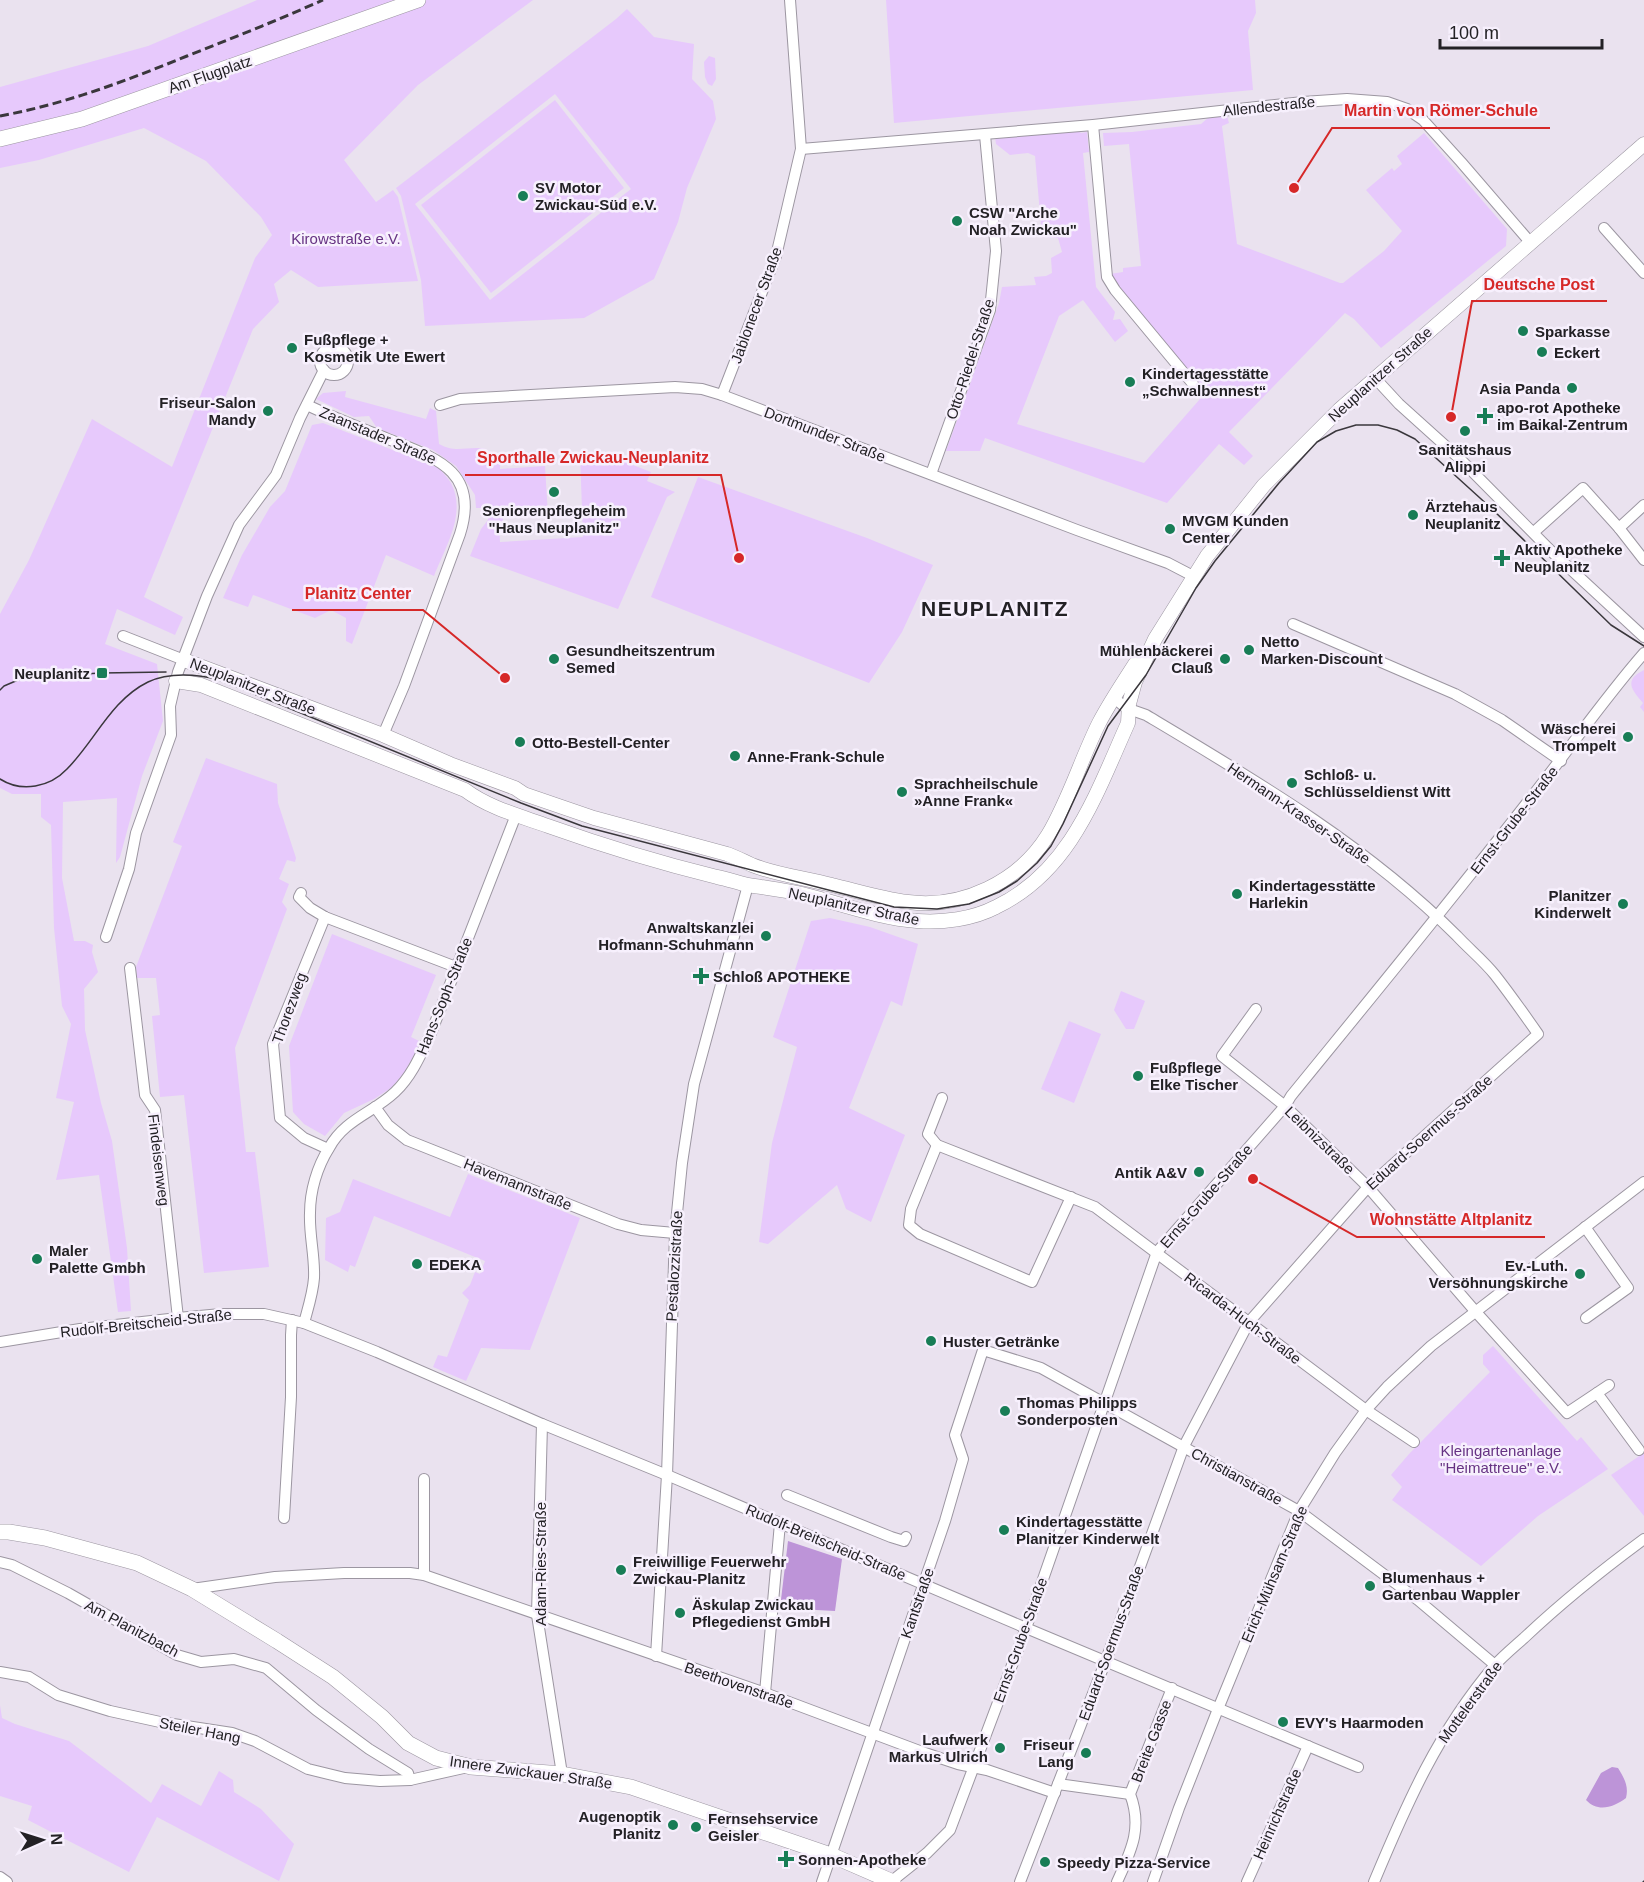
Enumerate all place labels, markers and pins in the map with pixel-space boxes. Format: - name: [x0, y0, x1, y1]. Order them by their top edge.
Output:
- callout: Martin von Römer-Schule: [1332, 94, 1550, 128]
- place label: SV Motor Zwickau-Süd e.V.: [535, 179, 657, 213]
- marker: SV Motor Zwickau-Süd e.V.: [516, 189, 530, 203]
- place label: CSW "Arche Noah Zwickau": [969, 204, 1077, 238]
- marker: CSW "Arche Noah Zwickau": [950, 214, 964, 228]
- callout: Deutsche Post: [1472, 267, 1607, 301]
- place label: Sparkasse: [1535, 323, 1610, 340]
- marker: Sparkasse: [1516, 324, 1530, 338]
- place label: Fußpflege + Kosmetik Ute Ewert: [304, 331, 445, 365]
- marker: Fußpflege + Kosmetik Ute Ewert: [285, 341, 299, 355]
- place label: Eckert: [1554, 344, 1600, 361]
- marker: Eckert: [1535, 345, 1549, 359]
- place label: Kindertagesstätte „Schwalbennest“: [1142, 365, 1269, 399]
- marker: Kindertagesstätte „Schwalbennest“: [1123, 375, 1137, 389]
- place label: Asia Panda: [1479, 380, 1561, 397]
- marker: Asia Panda: [1565, 381, 1579, 395]
- place label: Friseur-Salon Mandy: [159, 394, 257, 428]
- place label: apo-rot Apotheke im Baikal-Zentrum: [1497, 399, 1628, 433]
- marker: Friseur-Salon Mandy: [261, 404, 275, 418]
- marker: apo-rot Apotheke im Baikal-Zentrum: [1478, 409, 1492, 423]
- marker: Sanitätshaus Alippi: [1458, 424, 1472, 438]
- callout: Sporthalle Zwickau-Neuplanitz: [465, 441, 721, 475]
- place label: Sanitätshaus Alippi: [1418, 441, 1512, 475]
- marker: Seniorenpflegeheim "Haus Neuplanitz": [547, 485, 561, 499]
- place label: Ärztehaus Neuplanitz: [1425, 498, 1501, 532]
- place label: Seniorenpflegeheim "Haus Neuplanitz": [482, 502, 626, 536]
- marker: Ärztehaus Neuplanitz: [1406, 508, 1420, 522]
- place label: MVGM Kunden Center: [1182, 512, 1289, 546]
- marker: MVGM Kunden Center: [1163, 522, 1177, 536]
- place label: Aktiv Apotheke Neuplanitz: [1514, 541, 1623, 575]
- marker: Aktiv Apotheke Neuplanitz: [1495, 551, 1509, 565]
- callout: Planitz Center: [292, 576, 423, 610]
- place label: Netto Marken-Discount: [1261, 633, 1383, 667]
- place label: Gesundheitszentrum Semed: [566, 642, 715, 676]
- place label: Mühlenbäckerei Clauß: [1100, 642, 1213, 676]
- marker: Netto Marken-Discount: [1242, 643, 1256, 657]
- marker: Gesundheitszentrum Semed: [547, 652, 561, 666]
- marker: Mühlenbäckerei Clauß: [1218, 652, 1232, 666]
- place label: Neuplanitz: [14, 665, 90, 682]
- marker: Neuplanitz: [95, 666, 109, 680]
- place label: Wäscherei Trompelt: [1541, 720, 1616, 754]
- marker: Wäscherei Trompelt: [1621, 730, 1635, 744]
- place label: Otto-Bestell-Center: [532, 734, 670, 751]
- marker: Otto-Bestell-Center: [513, 735, 527, 749]
- place label: Anne-Frank-Schule: [747, 748, 885, 765]
- marker: Anne-Frank-Schule: [728, 749, 742, 763]
- place label: Schloß- u. Schlüsseldienst Witt: [1304, 766, 1451, 800]
- place label: Sprachheilschule »Anne Frank«: [914, 775, 1038, 809]
- marker: Schloß- u. Schlüsseldienst Witt: [1285, 776, 1299, 790]
- marker: Sprachheilschule »Anne Frank«: [895, 785, 909, 799]
- place label: Kindertagesstätte Harlekin: [1249, 877, 1376, 911]
- marker: Kindertagesstätte Harlekin: [1230, 887, 1244, 901]
- place label: Planitzer Kinderwelt: [1534, 887, 1611, 921]
- marker: Planitzer Kinderwelt: [1616, 897, 1630, 911]
- place label: Anwaltskanzlei Hofmann-Schuhmann: [598, 919, 754, 953]
- marker: Anwaltskanzlei Hofmann-Schuhmann: [759, 929, 773, 943]
- place label: Schloß APOTHEKE: [713, 968, 850, 985]
- marker: Schloß APOTHEKE: [694, 969, 708, 983]
- place label: Fußpflege Elke Tischer: [1150, 1059, 1238, 1093]
- marker: Fußpflege Elke Tischer: [1131, 1069, 1145, 1083]
- place label: Antik A&V: [1114, 1164, 1187, 1181]
- marker: Antik A&V: [1192, 1165, 1206, 1179]
- callout: Wohnstätte Altplanitz: [1357, 1203, 1545, 1237]
- place label: Maler Palette Gmbh: [49, 1242, 146, 1276]
- marker: Maler Palette Gmbh: [30, 1252, 44, 1266]
- place label: EDEKA: [429, 1256, 482, 1273]
- marker: EDEKA: [410, 1257, 424, 1271]
- place label: Ev.-Luth. Versöhnungskirche: [1429, 1257, 1568, 1291]
- marker: Ev.-Luth. Versöhnungskirche: [1573, 1267, 1587, 1281]
- place label: Huster Getränke: [943, 1333, 1060, 1350]
- marker: Huster Getränke: [924, 1334, 938, 1348]
- place label: Thomas Philipps Sonderposten: [1017, 1394, 1137, 1428]
- marker: Thomas Philipps Sonderposten: [998, 1404, 1012, 1418]
- place label: Kindertagesstätte Planitzer Kinderwelt: [1016, 1513, 1159, 1547]
- marker: Kindertagesstätte Planitzer Kinderwelt: [997, 1523, 1011, 1537]
- place label: Freiwillige Feuerwehr Zwickau-Planitz: [633, 1553, 787, 1587]
- marker: Freiwillige Feuerwehr Zwickau-Planitz: [614, 1563, 628, 1577]
- place label: Blumenhaus + Gartenbau Wappler: [1382, 1569, 1520, 1603]
- marker: Blumenhaus + Gartenbau Wappler: [1363, 1579, 1377, 1593]
- place label: Äskulap Zwickau Pflegedienst GmbH: [692, 1596, 830, 1630]
- marker: Äskulap Zwickau Pflegedienst GmbH: [673, 1606, 687, 1620]
- place label: EVY's Haarmoden: [1295, 1714, 1424, 1731]
- marker: EVY's Haarmoden: [1276, 1715, 1290, 1729]
- place label: Laufwerk Markus Ulrich: [889, 1731, 989, 1765]
- place label: Friseur Lang: [1023, 1736, 1074, 1770]
- marker: Laufwerk Markus Ulrich: [993, 1741, 1007, 1755]
- marker: Friseur Lang: [1079, 1746, 1093, 1760]
- place label: Augenoptik Planitz: [579, 1808, 662, 1842]
- place label: Fernsehservice Geisler: [708, 1810, 818, 1844]
- marker: Augenoptik Planitz: [666, 1818, 680, 1832]
- marker: Fernsehservice Geisler: [689, 1820, 703, 1834]
- place label: Sonnen-Apotheke: [798, 1851, 926, 1868]
- marker: Sonnen-Apotheke: [779, 1852, 793, 1866]
- place label: Speedy Pizza-Service: [1057, 1854, 1210, 1871]
- marker: Speedy Pizza-Service: [1038, 1855, 1052, 1869]

